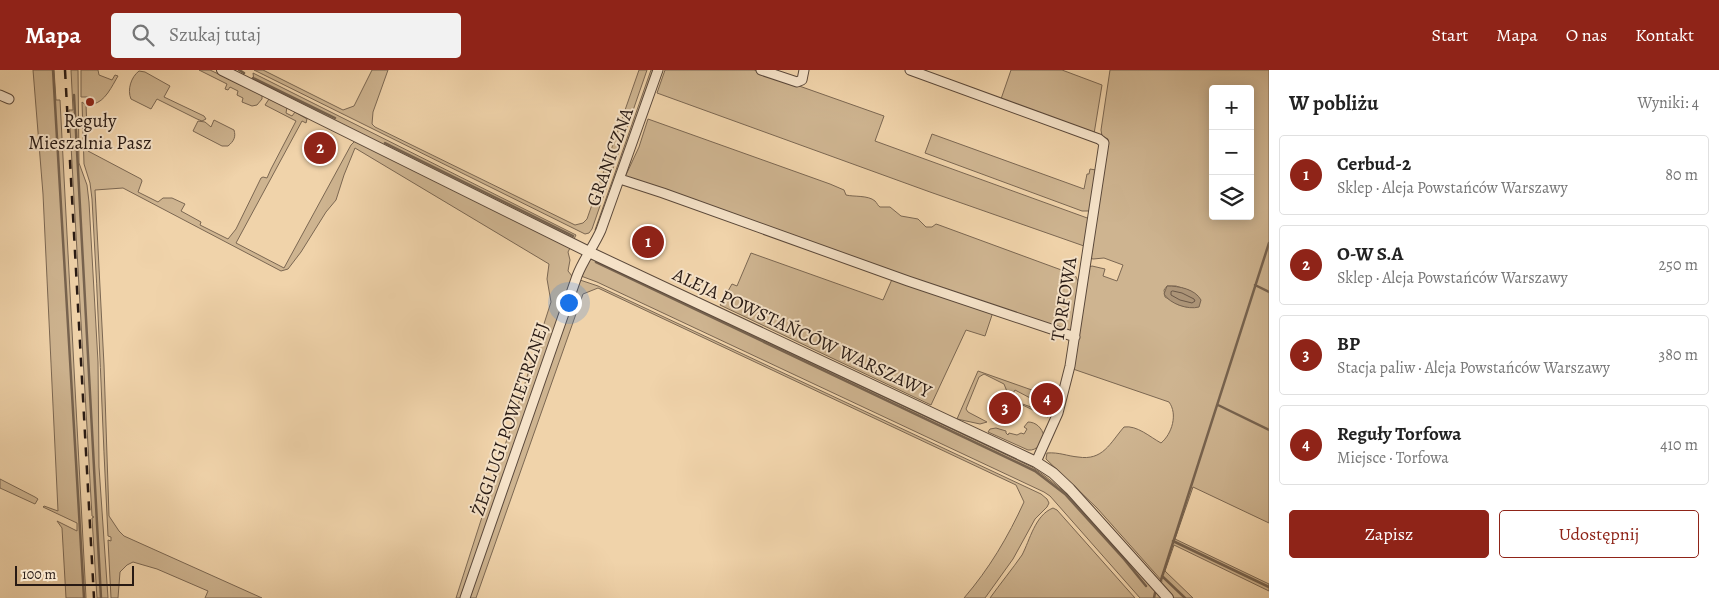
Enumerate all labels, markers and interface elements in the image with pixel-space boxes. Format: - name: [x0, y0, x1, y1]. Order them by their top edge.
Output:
- search box: [111, 13, 461, 58]
- text: Mapa: [25, 19, 81, 51]
- icon: search: [129, 21, 157, 49]
- text: Szukaj tutaj: [169, 22, 261, 48]
- text: Start: [1432, 23, 1468, 47]
- text: Mapa: [1496, 23, 1538, 47]
- text: O nas: [1566, 23, 1607, 47]
- text: Kontakt: [1635, 23, 1694, 47]
- map controls: [1209, 85, 1254, 220]
- button: +: [1209, 85, 1254, 130]
- text: W pobliżu: [1289, 89, 1378, 117]
- text: Wyniki: 4: [1637, 92, 1699, 114]
- marker: Reguły Mieszalnia Pasz: [84, 96, 96, 108]
- street label: GRANICZNA: [580, 103, 640, 210]
- place label: Reguły Mieszalnia Pasz: [28, 108, 152, 156]
- pin: 2: [304, 129, 336, 167]
- button: −: [1209, 130, 1254, 175]
- text: Cerbud-2: [1337, 151, 1411, 177]
- text: 1: [1303, 164, 1309, 186]
- text: 80 m: [1665, 164, 1698, 186]
- button: layers: [1209, 175, 1254, 220]
- text: Sklep · Aleja Powstańców Warszawy: [1337, 177, 1568, 199]
- pin: 1: [632, 223, 664, 261]
- text: O-W S.A: [1337, 241, 1403, 267]
- street label: TORFOWA: [1045, 254, 1084, 343]
- text: 2: [1302, 254, 1310, 276]
- text: 250 m: [1659, 254, 1698, 276]
- street label: ALEJA POWSTAŃCÓW WARSZAWY: [668, 261, 936, 405]
- text: Sklep · Aleja Powstańców Warszawy: [1337, 267, 1568, 289]
- your location: [556, 290, 582, 316]
- street label: ŻEGLUGI POWIETRZNEJ: [465, 319, 555, 519]
- text: BP: [1337, 331, 1360, 357]
- text: 3: [1303, 344, 1309, 366]
- text: 380 m: [1659, 344, 1698, 366]
- text: Stacja paliw · Aleja Powstańców Warszawy: [1337, 357, 1610, 379]
- pin: 4: [1031, 380, 1063, 418]
- pin: 3: [989, 389, 1021, 427]
- text: Reguły Torfowa: [1337, 421, 1461, 447]
- text: 4: [1302, 434, 1310, 456]
- text: 410 m: [1660, 434, 1698, 456]
- text: Miejsce · Torfowa: [1337, 447, 1449, 469]
- button: Zapisz: [1289, 510, 1489, 558]
- button: Udostępnij: [1499, 510, 1699, 558]
- scale bar: [15, 563, 134, 586]
- text: 100 m: [22, 565, 56, 584]

